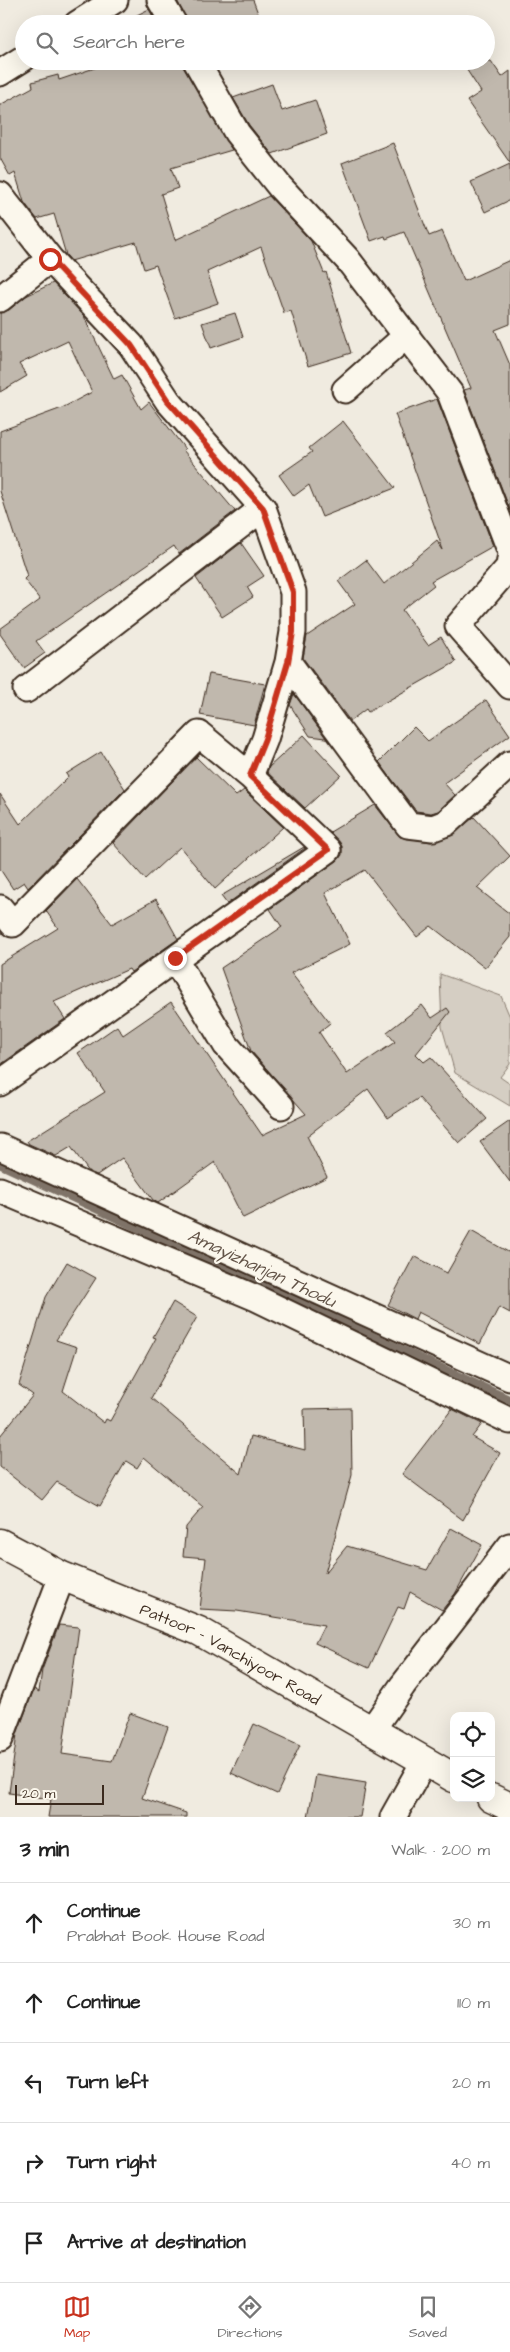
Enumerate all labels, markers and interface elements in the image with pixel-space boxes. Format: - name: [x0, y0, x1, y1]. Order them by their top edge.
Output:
- search box: [15, 15, 495, 70]
- icon: search: [33, 29, 61, 57]
- text: Search here: [73, 29, 185, 56]
- route start: [39, 248, 62, 271]
- route end: [164, 947, 187, 970]
- water label: Amayizhanjan Thodu: [183, 1223, 341, 1315]
- street label: Pattoor - Vanchiyoor Road: [137, 1598, 324, 1711]
- map controls: [450, 1712, 495, 1802]
- button: locate: [450, 1712, 495, 1757]
- button: layers: [450, 1757, 495, 1802]
- scale bar: [15, 1782, 104, 1805]
- text: 20 m: [22, 1784, 55, 1804]
- text: 3 min: [20, 1835, 69, 1864]
- text: Walk · 200 m: [391, 1839, 490, 1861]
- text: Continue: [67, 1898, 141, 1925]
- icon: ahead: [20, 1909, 48, 1937]
- text: 30 m: [453, 1912, 490, 1934]
- text: Prabhat Book House Road: [67, 1925, 264, 1947]
- icon: ahead: [20, 1989, 48, 2017]
- text: Continue: [67, 1989, 141, 2016]
- text: 110 m: [457, 1992, 490, 2014]
- icon: left: [20, 2069, 48, 2097]
- text: Turn left: [67, 2069, 148, 2096]
- text: 20 m: [452, 2072, 490, 2094]
- icon: right: [20, 2149, 48, 2177]
- text: Turn right: [67, 2149, 156, 2176]
- text: 40 m: [450, 2152, 490, 2174]
- icon: arrive: [20, 2229, 48, 2257]
- text: Arrive at destination: [67, 2229, 246, 2256]
- tab: Map: [63, 2293, 91, 2343]
- tab: Directions: [217, 2293, 282, 2343]
- tab: Saved: [409, 2293, 447, 2343]

